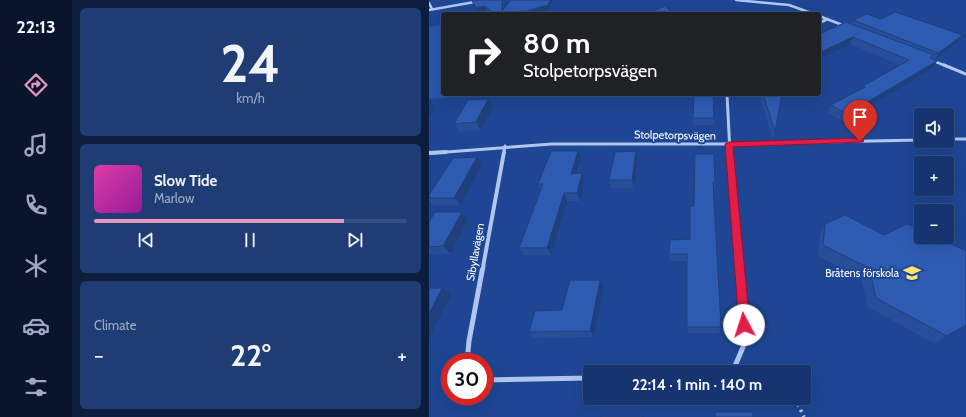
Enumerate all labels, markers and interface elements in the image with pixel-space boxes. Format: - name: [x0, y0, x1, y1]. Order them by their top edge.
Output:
- text: 22:13: [16, 16, 56, 38]
- text: 80 m: [523, 26, 590, 60]
- icon: right: [457, 28, 509, 80]
- text: 24: [221, 32, 280, 95]
- text: Stolpetorpsvägen: [523, 60, 657, 82]
- icon: directions: [22, 71, 50, 99]
- text: km/h: [236, 90, 265, 106]
- pin: [843, 100, 877, 141]
- icon: arrive: [849, 106, 871, 128]
- map controls: [914, 108, 954, 244]
- button: sound: [914, 108, 954, 148]
- street label: Stolpetorpsvägen: [634, 127, 716, 143]
- icon: music: [22, 131, 50, 159]
- button: +: [914, 156, 954, 196]
- text: Slow Tide: [154, 172, 217, 190]
- text: Marlow: [154, 190, 194, 206]
- icon: phone: [22, 191, 50, 219]
- button: −: [914, 204, 954, 244]
- street label: Sibyllavägen: [463, 222, 487, 282]
- icon: previous: [135, 229, 157, 251]
- icon: pause: [239, 229, 261, 251]
- icon: next: [344, 229, 366, 251]
- icon: climate: [22, 252, 50, 280]
- school or university icon: Bråtens förskola: [902, 263, 922, 283]
- place label: Bråtens förskola: [825, 266, 900, 280]
- position arrow: [723, 304, 765, 346]
- icon: car: [22, 312, 50, 340]
- text: Climate: [94, 317, 136, 333]
- text: 22°: [230, 337, 271, 374]
- text: −: [94, 342, 104, 369]
- text: +: [397, 342, 407, 369]
- speed limit sign: 30: [441, 353, 493, 405]
- icon: filters: [22, 373, 50, 401]
- text: 22:14 · 1 min · 140 m: [632, 376, 762, 394]

